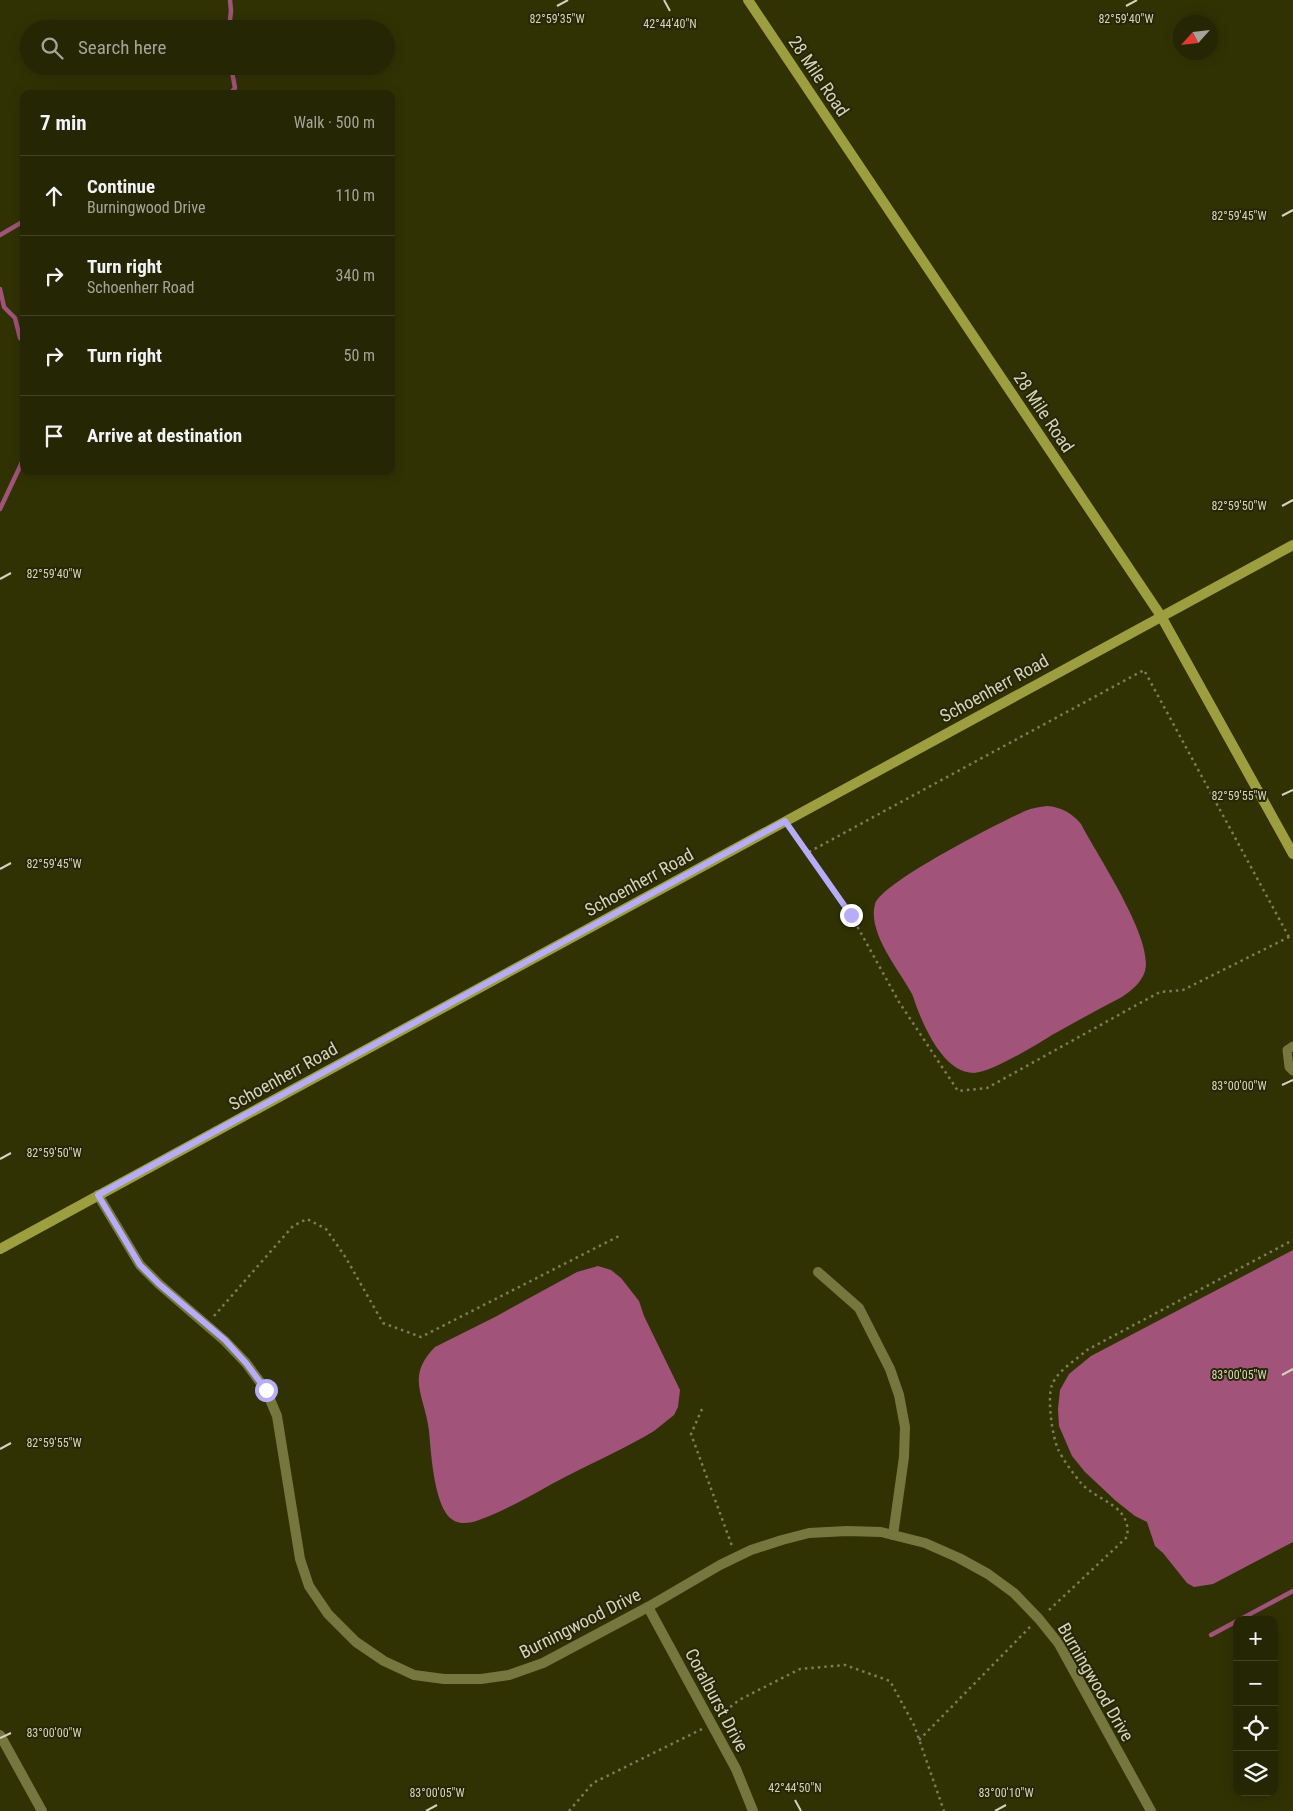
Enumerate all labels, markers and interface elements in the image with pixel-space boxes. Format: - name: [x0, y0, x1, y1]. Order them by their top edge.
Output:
- text: 82°59'35"W: [529, 12, 585, 26]
- text: 82°59'40"W: [1098, 12, 1154, 26]
- north arrow: [1173, 15, 1218, 60]
- text: 42°44'40"N: [643, 17, 697, 31]
- search box: [20, 20, 395, 75]
- street label: 28 Mile Road: [784, 32, 854, 120]
- icon: search: [38, 34, 66, 62]
- text: Search here: [78, 36, 166, 59]
- text: 7 min: [40, 111, 87, 135]
- text: Walk · 500 m: [294, 113, 375, 132]
- text: Continue: [87, 175, 155, 198]
- icon: ahead: [40, 182, 68, 210]
- text: 110 m: [336, 186, 375, 205]
- text: Burningwood Drive: [87, 198, 205, 217]
- text: 82°59'45"W: [1211, 209, 1267, 223]
- text: Turn right: [87, 255, 162, 278]
- icon: right: [40, 262, 68, 290]
- text: 340 m: [336, 266, 375, 285]
- text: Schoenherr Road: [87, 278, 194, 297]
- icon: right: [40, 342, 68, 370]
- text: Turn right: [87, 344, 162, 367]
- text: 50 m: [343, 346, 375, 365]
- street label: 28 Mile Road: [1009, 368, 1079, 456]
- icon: arrive: [40, 422, 68, 450]
- text: Arrive at destination: [87, 424, 242, 447]
- text: 82°59'50"W: [1211, 499, 1267, 513]
- text: 82°59'40"W: [26, 567, 82, 581]
- street label: Schoenherr Road: [936, 650, 1052, 726]
- text: 82°59'55"W: [1211, 789, 1267, 803]
- street label: Schoenherr Road: [581, 844, 697, 920]
- text: 82°59'45"W: [26, 857, 82, 871]
- route end: [840, 904, 863, 927]
- street label: Schoenherr Road: [225, 1038, 341, 1114]
- text: 83°00'00"W: [1211, 1079, 1267, 1093]
- text: 82°59'50"W: [26, 1146, 82, 1160]
- text: 83°00'05"W: [1211, 1368, 1267, 1382]
- route start: [255, 1379, 278, 1402]
- text: 82°59'55"W: [26, 1436, 82, 1450]
- street label: Burningwood Drive: [516, 1583, 644, 1663]
- map controls: [1233, 1616, 1278, 1796]
- button: +: [1233, 1616, 1278, 1661]
- street label: Burningwood Drive: [1054, 1619, 1138, 1745]
- street label: Coralburst Drive: [681, 1645, 753, 1755]
- button: −: [1233, 1661, 1278, 1706]
- button: locate: [1233, 1706, 1278, 1751]
- text: 83°00'00"W: [26, 1726, 82, 1740]
- button: layers: [1233, 1751, 1278, 1796]
- text: 42°44'50"N: [768, 1781, 822, 1795]
- text: 83°00'05"W: [409, 1786, 465, 1800]
- text: 83°00'10"W: [978, 1786, 1034, 1800]

